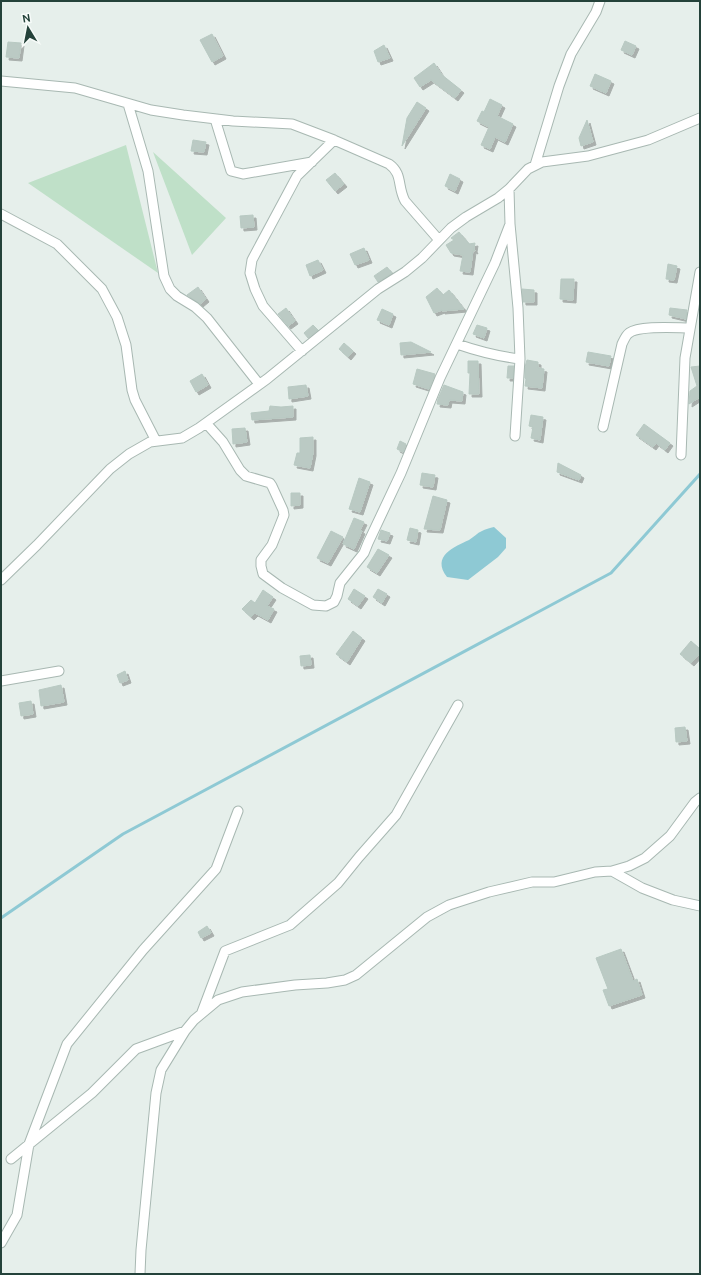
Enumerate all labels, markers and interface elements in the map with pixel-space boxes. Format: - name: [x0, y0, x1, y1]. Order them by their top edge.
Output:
- north arrow: [8, 8, 48, 48]
- text: N: [21, 12, 31, 25]

